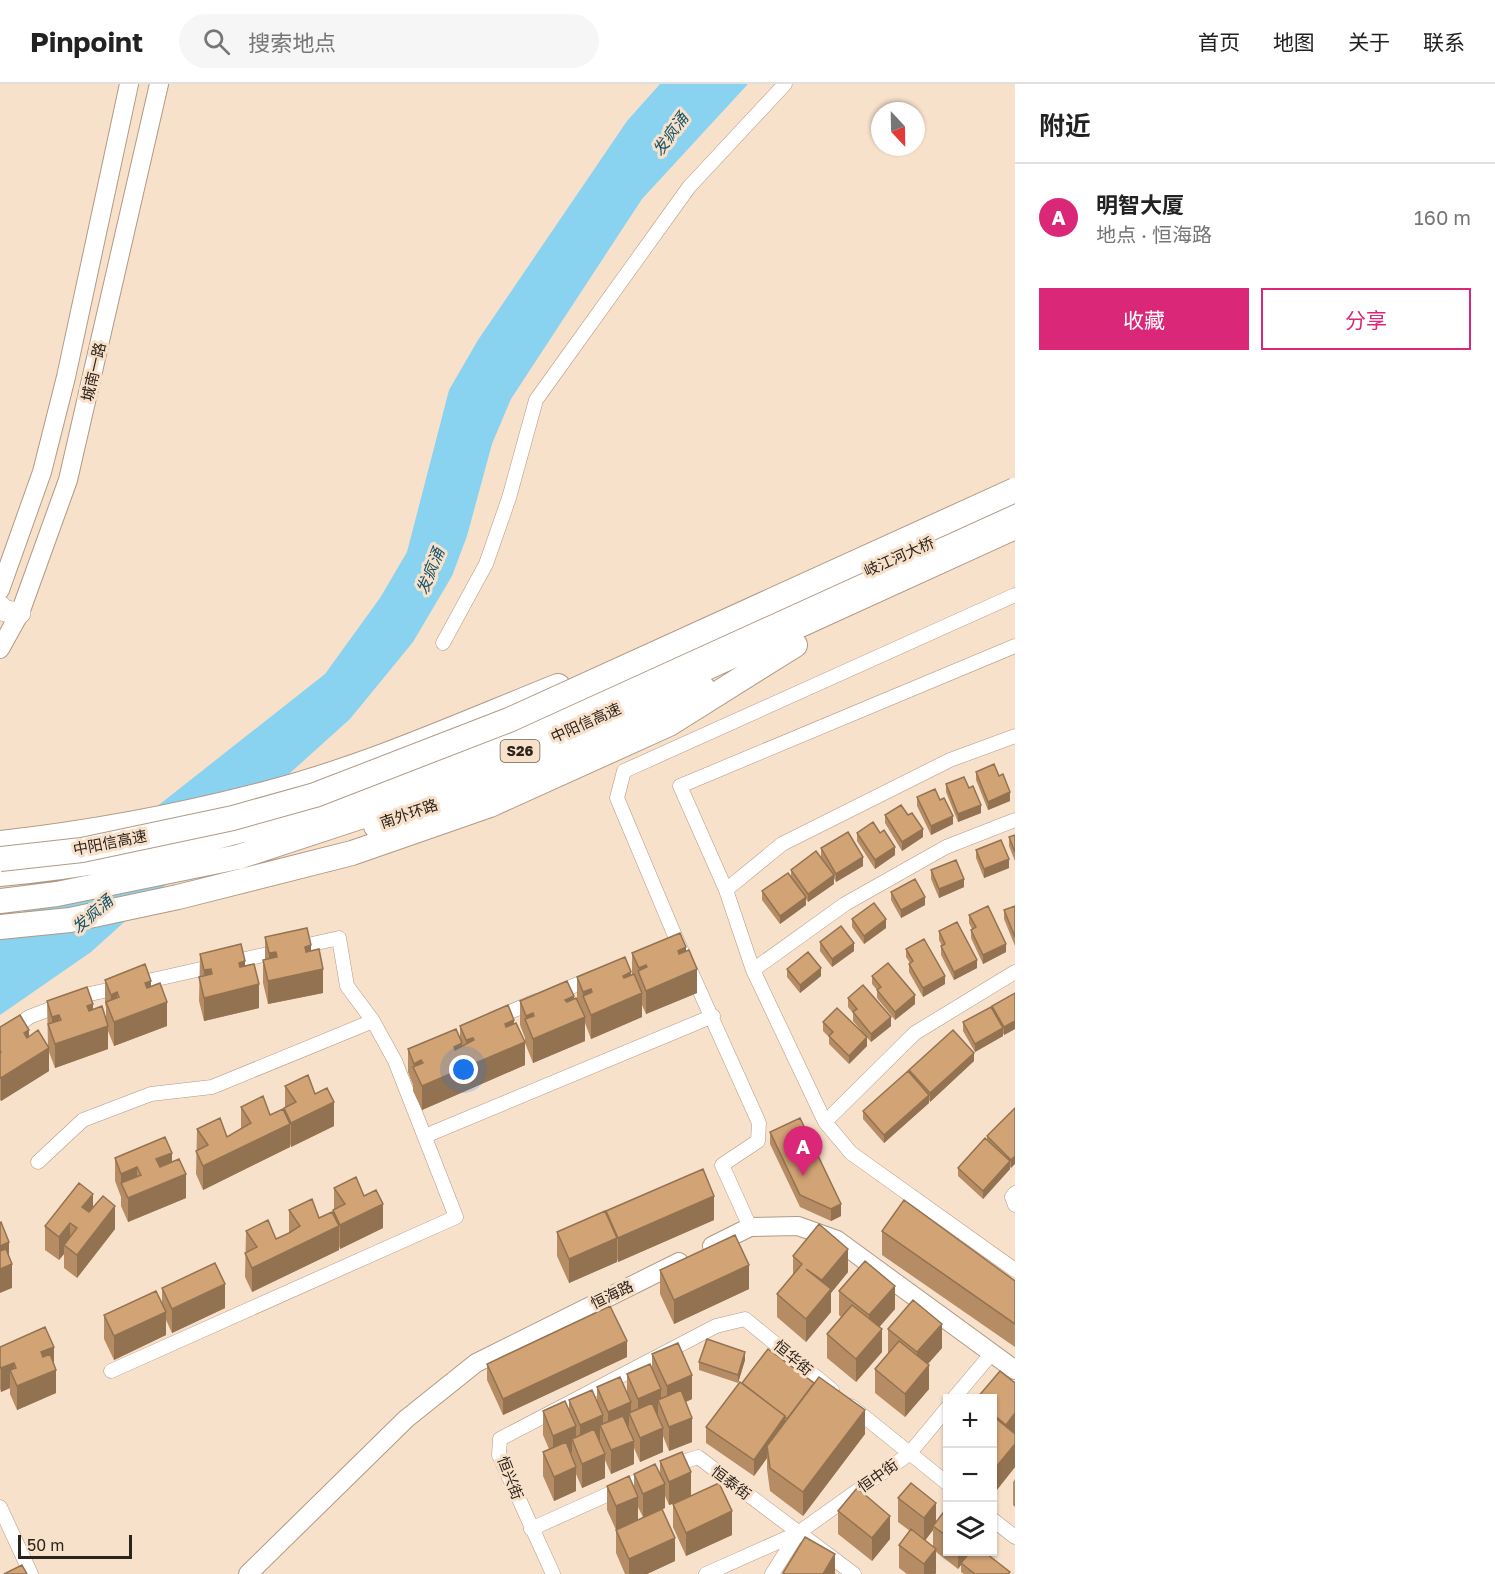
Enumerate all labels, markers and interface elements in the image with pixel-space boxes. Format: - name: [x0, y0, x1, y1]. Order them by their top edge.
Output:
- search box: [179, 14, 599, 68]
- text: Pinpoint: [30, 25, 143, 58]
- icon: search: [200, 25, 233, 58]
- text: 搜索地点: [248, 29, 336, 56]
- text: 首页: [1198, 29, 1240, 55]
- text: 地图: [1273, 29, 1315, 55]
- text: 关于: [1348, 29, 1390, 55]
- text: 联系: [1423, 29, 1465, 55]
- north arrow: [871, 102, 925, 156]
- water label: 发疯涌: [648, 107, 693, 159]
- text: 附近: [1039, 110, 1091, 141]
- text: 明智大厦: [1096, 191, 1184, 218]
- text: A: [1051, 205, 1066, 229]
- text: 160 m: [1414, 205, 1471, 229]
- text: 地点 · 恒海路: [1096, 222, 1212, 246]
- button: 收藏: [1039, 288, 1249, 350]
- button: 分享: [1261, 288, 1471, 350]
- street label: 城南一路: [78, 341, 109, 403]
- street label: 岐江河大桥: [861, 533, 937, 580]
- water label: 发疯涌: [412, 543, 449, 597]
- street label: 中阳信高速: [548, 699, 624, 746]
- road number: S26: [500, 740, 540, 762]
- street label: 南外环路: [377, 795, 440, 831]
- street label: 中阳信高速: [71, 826, 148, 858]
- water label: 发疯涌: [67, 889, 118, 937]
- your location: [449, 1055, 478, 1084]
- pin: A: [784, 1126, 822, 1176]
- street label: 恒海路: [587, 1276, 636, 1312]
- street label: 恒华街: [771, 1336, 817, 1379]
- map controls: [943, 1394, 997, 1556]
- button: +: [943, 1394, 997, 1448]
- button: −: [943, 1448, 997, 1502]
- street label: 恒兴街: [494, 1453, 527, 1502]
- street label: 恒中街: [854, 1455, 901, 1495]
- street label: 恒泰街: [708, 1461, 755, 1503]
- button: layers: [943, 1502, 997, 1556]
- scale bar: [18, 1532, 132, 1560]
- text: 50 m: [27, 1535, 64, 1555]

